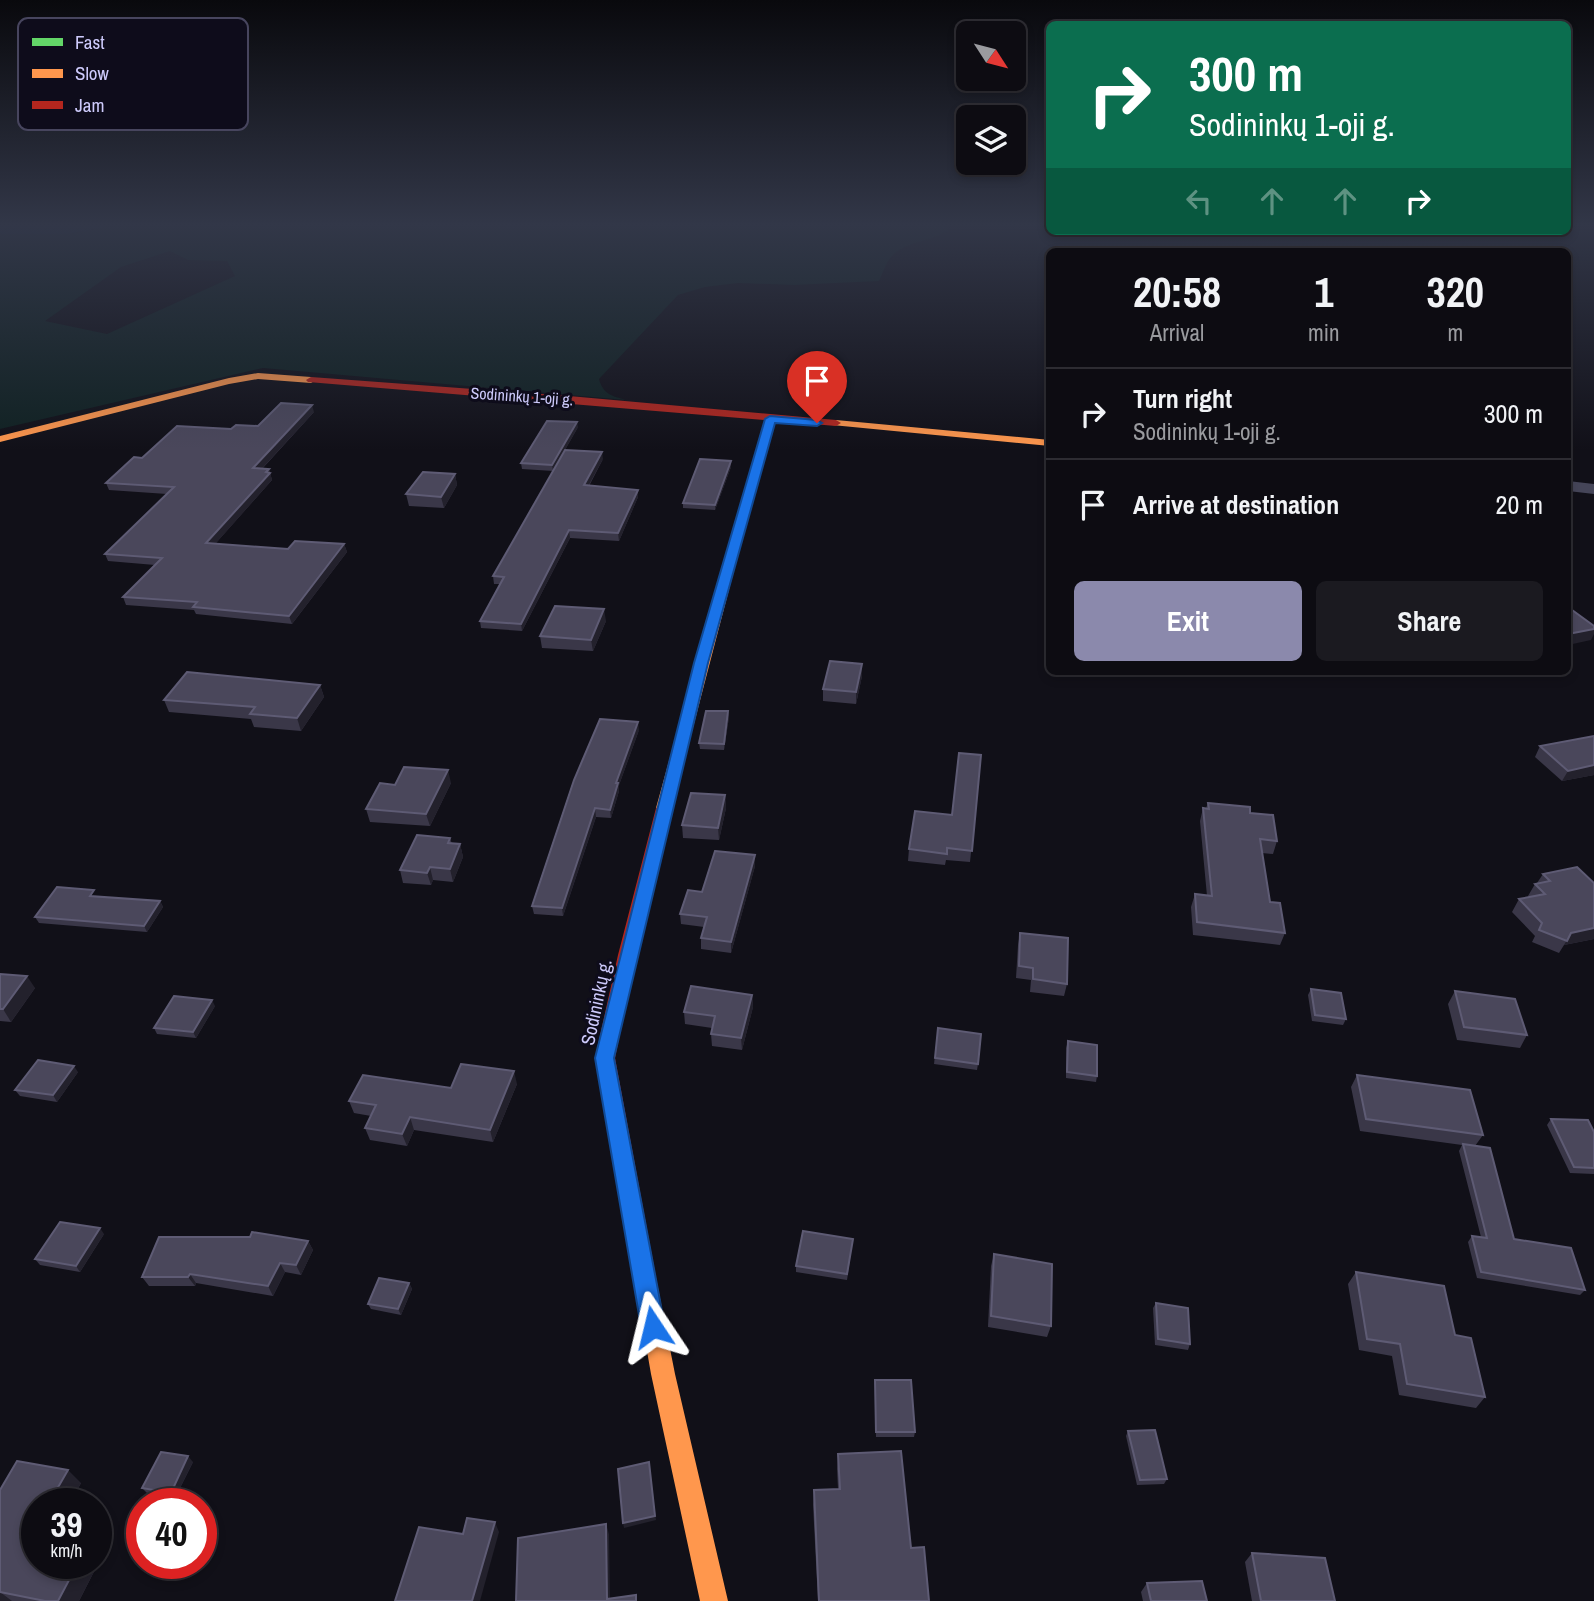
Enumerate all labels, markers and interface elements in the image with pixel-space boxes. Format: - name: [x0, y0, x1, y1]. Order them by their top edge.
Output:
- legend: [18, 18, 248, 130]
- north arrow: [956, 21, 1026, 91]
- map controls: [956, 21, 1026, 175]
- text: Fast: [75, 29, 105, 55]
- text: 300 m: [1189, 40, 1303, 106]
- icon: right: [1074, 49, 1165, 140]
- text: Slow: [75, 60, 110, 86]
- text: Jam: [75, 92, 104, 118]
- text: Sodininkų 1-oji g.: [1189, 103, 1395, 146]
- button: layers: [956, 105, 1026, 175]
- icon: left: [1180, 182, 1218, 220]
- icon: ahead: [1253, 182, 1291, 220]
- icon: ahead: [1326, 182, 1364, 220]
- icon: right: [1399, 182, 1437, 220]
- text: 20:58: [1133, 264, 1221, 320]
- text: 1: [1314, 264, 1333, 320]
- text: 320: [1427, 264, 1484, 320]
- text: Arrival: [1150, 317, 1204, 348]
- text: min: [1308, 317, 1340, 348]
- text: m: [1447, 317, 1463, 348]
- pin: [787, 351, 847, 423]
- icon: arrive: [798, 362, 836, 400]
- street label: Sodininkų 1-oji g.: [470, 381, 574, 411]
- text: Turn right: [1133, 381, 1232, 416]
- icon: right: [1074, 395, 1112, 433]
- text: 300 m: [1484, 396, 1543, 431]
- text: Sodininkų 1-oji g.: [1133, 416, 1281, 447]
- icon: arrive: [1074, 486, 1112, 524]
- text: Arrive at destination: [1133, 487, 1339, 522]
- text: 20 m: [1496, 487, 1543, 522]
- button: Exit: [1074, 581, 1302, 661]
- button: Share: [1316, 581, 1543, 661]
- street label: Sodininkų g.: [574, 957, 618, 1047]
- position arrow: [616, 1290, 690, 1364]
- speed limit sign: 40: [126, 1488, 217, 1579]
- text: 39: [51, 1501, 82, 1548]
- text: km/h: [51, 1538, 83, 1563]

